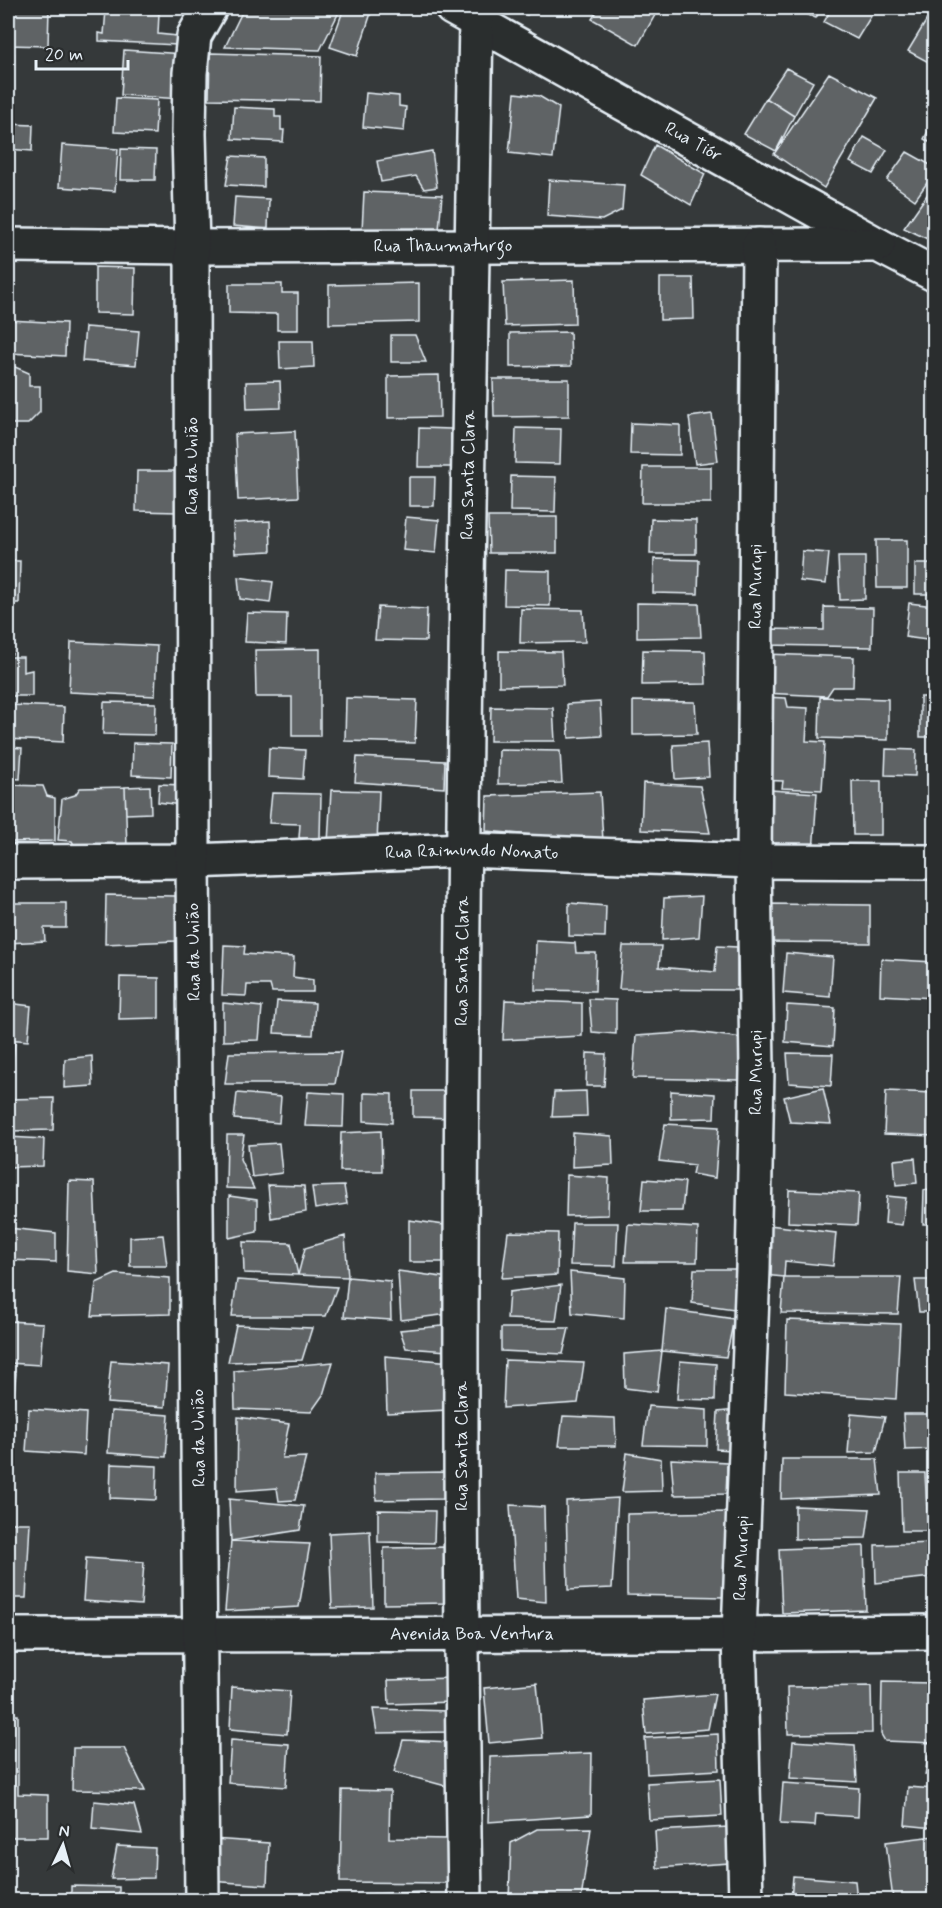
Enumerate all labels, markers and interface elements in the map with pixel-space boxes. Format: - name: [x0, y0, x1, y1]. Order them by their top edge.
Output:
- scale bar: [36, 33, 128, 71]
- text: 20 m: [45, 43, 83, 67]
- street label: Rua Tiór: [660, 117, 727, 168]
- street label: Rua Thaumaturgo: [374, 234, 512, 260]
- street label: Rua Santa Clara: [456, 410, 481, 540]
- street label: Rua da União: [180, 417, 204, 515]
- street label: Rua Murupi: [744, 544, 769, 629]
- street label: Rua Raimundo Nonato: [385, 838, 559, 866]
- street label: Rua Santa Clara: [450, 896, 475, 1026]
- street label: Rua da União: [181, 903, 207, 1001]
- street label: Rua Murupi: [744, 1029, 769, 1115]
- street label: Rua Santa Clara: [450, 1381, 474, 1511]
- street label: Rua da União: [186, 1389, 212, 1487]
- street label: Rua Murupi: [728, 1515, 756, 1601]
- street label: Avenida Boa Ventura: [390, 1622, 554, 1646]
- north arrow: [33, 1815, 93, 1875]
- text: N: [58, 1821, 70, 1842]

